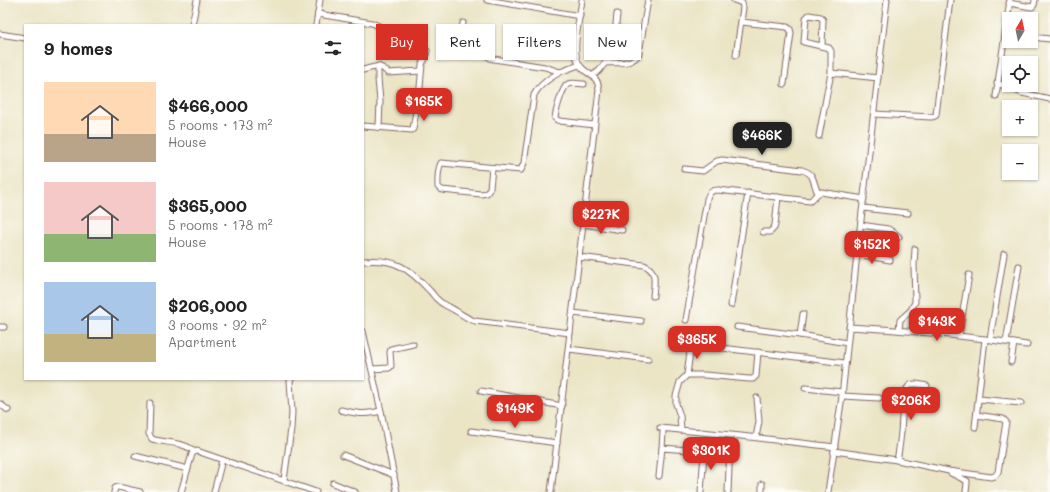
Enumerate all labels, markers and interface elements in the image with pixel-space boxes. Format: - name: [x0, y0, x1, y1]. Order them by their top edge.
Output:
- north arrow: [1002, 12, 1038, 48]
- map controls: [1002, 12, 1038, 180]
- chip: Buy: [376, 24, 428, 60]
- chip: Rent: [436, 24, 495, 60]
- chip: Filters: [503, 24, 576, 60]
- chip: New: [584, 24, 641, 60]
- text: 9 homes: [44, 37, 113, 59]
- icon: filters: [322, 37, 344, 59]
- button: locate: [1002, 56, 1038, 92]
- pin: $165K: [396, 88, 452, 122]
- text: $165K: [405, 92, 443, 109]
- text: $466,000: [168, 94, 248, 116]
- icon: home: [76, 98, 124, 146]
- button: +: [1002, 100, 1038, 136]
- text: 5 rooms · 173 m²: [168, 116, 272, 133]
- pin: $466K: [734, 122, 790, 156]
- text: $466K: [742, 126, 782, 143]
- text: House: [168, 133, 206, 150]
- button: −: [1002, 144, 1038, 180]
- text: $365,000: [168, 194, 247, 216]
- icon: home: [76, 198, 124, 246]
- pin: $227K: [573, 201, 629, 235]
- text: $227K: [582, 205, 620, 222]
- text: 5 rooms · 178 m²: [168, 216, 273, 233]
- pin: $152K: [844, 231, 900, 265]
- text: House: [168, 233, 206, 250]
- text: $152K: [853, 235, 891, 252]
- text: $206,000: [168, 294, 247, 316]
- icon: home: [76, 298, 124, 346]
- pin: $143K: [909, 308, 965, 342]
- text: $143K: [918, 312, 956, 329]
- text: 3 rooms · 92 m²: [168, 316, 267, 333]
- pin: $365K: [669, 326, 725, 360]
- text: $365K: [677, 330, 717, 347]
- text: Apartment: [168, 333, 237, 350]
- pin: $206K: [883, 387, 939, 421]
- text: $206K: [891, 391, 931, 408]
- pin: $149K: [487, 395, 543, 429]
- text: $149K: [496, 399, 534, 416]
- pin: $301K: [683, 437, 739, 471]
- text: $301K: [692, 441, 730, 458]

